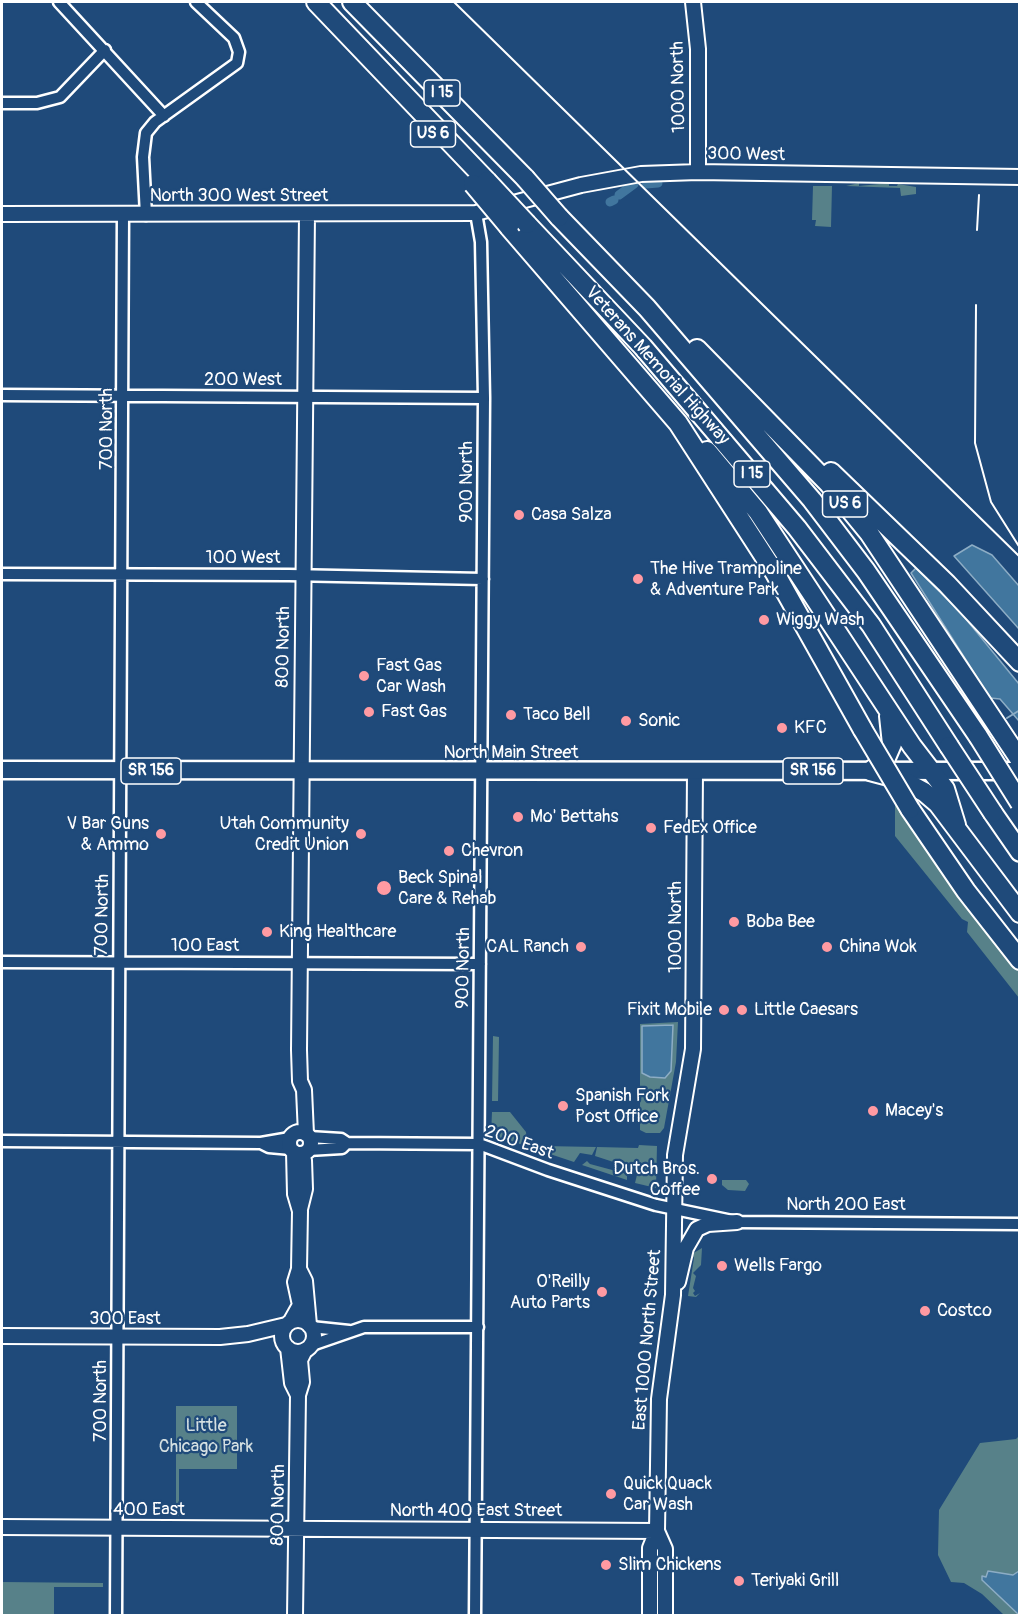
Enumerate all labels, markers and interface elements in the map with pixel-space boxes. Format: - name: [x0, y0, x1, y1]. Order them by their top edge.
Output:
- street label: 1000 North: [667, 41, 691, 133]
- road number: I 15: [424, 80, 460, 106]
- road number: US 6: [410, 121, 456, 147]
- street label: 300 West: [707, 144, 785, 166]
- street label: North 300 West Street: [150, 185, 328, 207]
- street label: Veterans Memorial Highway: [580, 282, 734, 450]
- street label: 200 West: [204, 369, 282, 391]
- street label: 700 North: [96, 388, 118, 470]
- street label: 900 North: [456, 441, 478, 523]
- road number: I 15: [734, 461, 770, 487]
- road number: US 6: [822, 491, 868, 517]
- place label: Casa Salza: [531, 504, 612, 526]
- marker: Casa Salza: [512, 508, 526, 522]
- street label: 100 West: [205, 547, 281, 569]
- place label: The Hive Trampoline & Adventure Park: [650, 558, 802, 600]
- marker: The Hive Trampoline & Adventure Park: [631, 572, 645, 586]
- street label: 800 North: [272, 606, 296, 688]
- place label: Wiggy Wash: [776, 609, 865, 631]
- marker: Wiggy Wash: [757, 613, 771, 627]
- place label: Fast Gas Car Wash: [376, 655, 446, 698]
- marker: Fast Gas Car Wash: [357, 669, 371, 683]
- place label: Fast Gas: [381, 701, 447, 723]
- place label: Taco Bell: [523, 704, 591, 726]
- marker: Fast Gas: [362, 705, 376, 719]
- marker: Taco Bell: [504, 708, 518, 722]
- place label: Sonic: [638, 710, 681, 732]
- marker: Sonic: [619, 714, 633, 728]
- place label: KFC: [794, 717, 827, 739]
- marker: KFC: [775, 721, 789, 735]
- street label: North Main Street: [443, 742, 579, 764]
- road number: SR 156: [121, 758, 181, 784]
- road number: SR 156: [783, 758, 843, 784]
- place label: Mo' Bettahs: [530, 806, 619, 828]
- marker: Mo' Bettahs: [511, 810, 525, 824]
- place label: V Bar Guns & Ammo: [67, 813, 149, 856]
- place label: Utah Community Credit Union: [220, 813, 349, 856]
- place label: FedEx Office: [663, 817, 757, 839]
- marker: FedEx Office: [644, 821, 658, 835]
- marker: V Bar Guns & Ammo: [154, 827, 168, 841]
- marker: Utah Community Credit Union: [354, 827, 368, 841]
- place label: Chevron: [461, 840, 523, 862]
- marker: Chevron: [442, 844, 456, 858]
- place label: Beck Spinal Care & Rehab: [398, 867, 496, 910]
- street label: 700 North: [91, 874, 115, 956]
- marker: Beck Spinal Care & Rehab: [375, 879, 393, 897]
- street label: 1000 North: [665, 881, 687, 973]
- place label: Boba Bee: [746, 911, 815, 933]
- marker: Boba Bee: [727, 915, 741, 929]
- place label: King Healthcare: [279, 921, 396, 943]
- marker: King Healthcare: [260, 925, 274, 939]
- street label: 900 North: [452, 927, 476, 1009]
- street label: 100 East: [171, 935, 239, 957]
- place label: CAL Ranch: [486, 936, 569, 958]
- place label: China Wok: [839, 936, 917, 958]
- marker: CAL Ranch: [574, 940, 588, 954]
- marker: China Wok: [820, 940, 834, 954]
- place label: Fixit Mobile: [627, 999, 712, 1021]
- place label: Little Caesars: [754, 999, 858, 1021]
- marker: Fixit Mobile: [717, 1003, 731, 1017]
- marker: Little Caesars: [735, 1003, 749, 1017]
- place label: Spanish Fork Post Office: [575, 1085, 669, 1128]
- marker: Spanish Fork Post Office: [556, 1099, 570, 1113]
- place label: Macey's: [885, 1100, 943, 1122]
- marker: Macey's: [866, 1104, 880, 1118]
- street label: 200 East: [482, 1121, 556, 1165]
- place label: Dutch Bros. Coffee: [613, 1158, 700, 1200]
- marker: Dutch Bros. Coffee: [705, 1172, 719, 1186]
- street label: North 200 East: [786, 1194, 906, 1216]
- street label: East 1000 North Street: [629, 1249, 667, 1431]
- place label: Wells Fargo: [734, 1255, 822, 1277]
- marker: Wells Fargo: [715, 1259, 729, 1273]
- place label: O'Reilly Auto Parts: [510, 1271, 590, 1314]
- marker: O'Reilly Auto Parts: [595, 1285, 609, 1299]
- place label: Costco: [937, 1300, 992, 1322]
- marker: Costco: [918, 1304, 932, 1318]
- street label: 300 East: [89, 1308, 161, 1330]
- street label: 700 North: [90, 1360, 112, 1442]
- park label: Little Chicago Park: [159, 1415, 253, 1458]
- street label: 800 North: [267, 1464, 291, 1546]
- place label: Quick Quack Car Wash: [623, 1473, 712, 1516]
- marker: Quick Quack Car Wash: [604, 1487, 618, 1501]
- street label: 400 East: [113, 1499, 185, 1521]
- street label: North 400 East Street: [390, 1500, 562, 1522]
- place label: Slim Chickens: [618, 1554, 721, 1576]
- marker: Slim Chickens: [599, 1558, 613, 1572]
- place label: Teriyaki Grill: [751, 1570, 839, 1592]
- marker: Teriyaki Grill: [732, 1574, 746, 1588]

